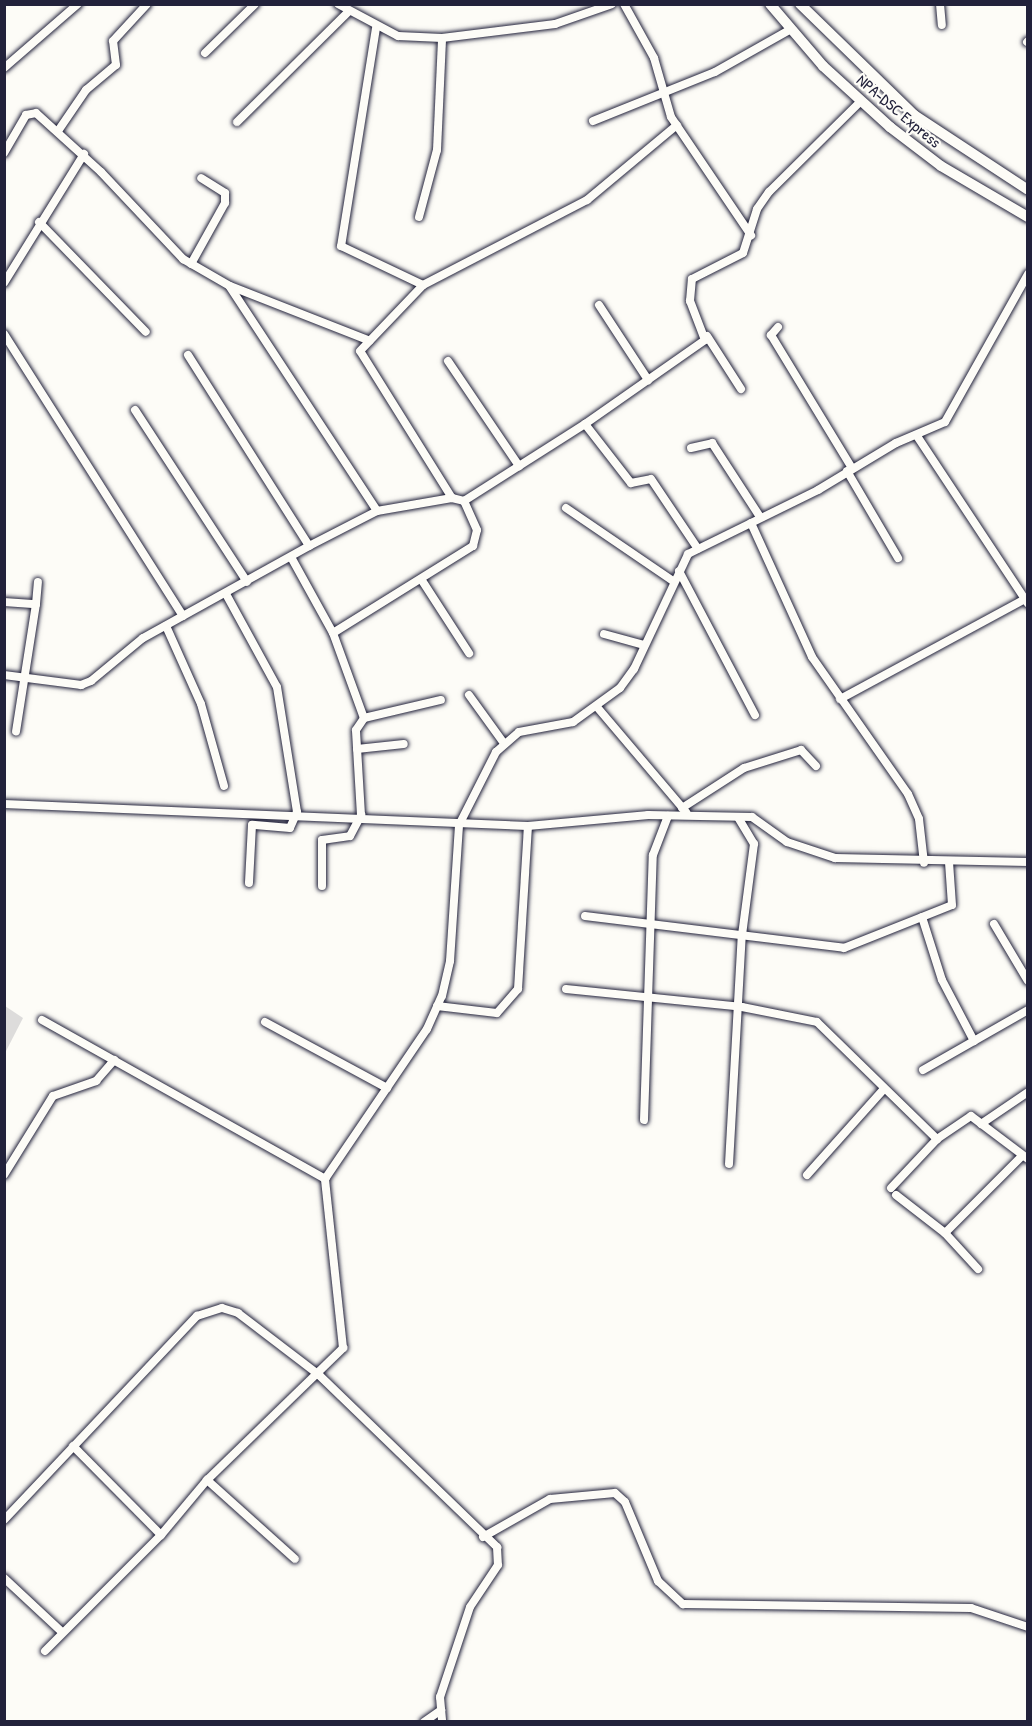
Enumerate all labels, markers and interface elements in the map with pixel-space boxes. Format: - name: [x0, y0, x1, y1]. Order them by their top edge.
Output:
- street label: NPA-DSC Express: [853, 70, 945, 152]

